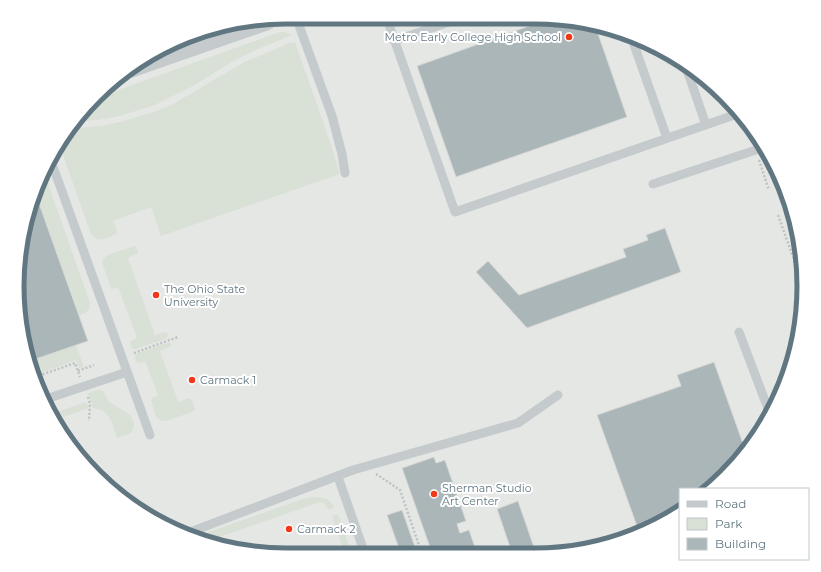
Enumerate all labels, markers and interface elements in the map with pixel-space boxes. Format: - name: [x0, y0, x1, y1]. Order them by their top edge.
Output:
- place label: Metro Early College High School: [385, 30, 561, 44]
- marker: Metro Early College High School: [564, 32, 574, 42]
- place label: The Ohio State University: [164, 282, 245, 309]
- marker: The Ohio State University: [151, 290, 161, 300]
- place label: Carmack 1: [200, 373, 256, 387]
- marker: Carmack 1: [187, 375, 197, 385]
- place label: Sherman Studio Art Center: [442, 481, 532, 508]
- legend: [679, 488, 809, 560]
- marker: Sherman Studio Art Center: [429, 489, 439, 499]
- text: Road: [715, 496, 746, 511]
- text: Park: [715, 516, 743, 531]
- place label: Carmack 2: [297, 522, 356, 536]
- marker: Carmack 2: [284, 524, 294, 534]
- text: Building: [715, 536, 766, 551]

